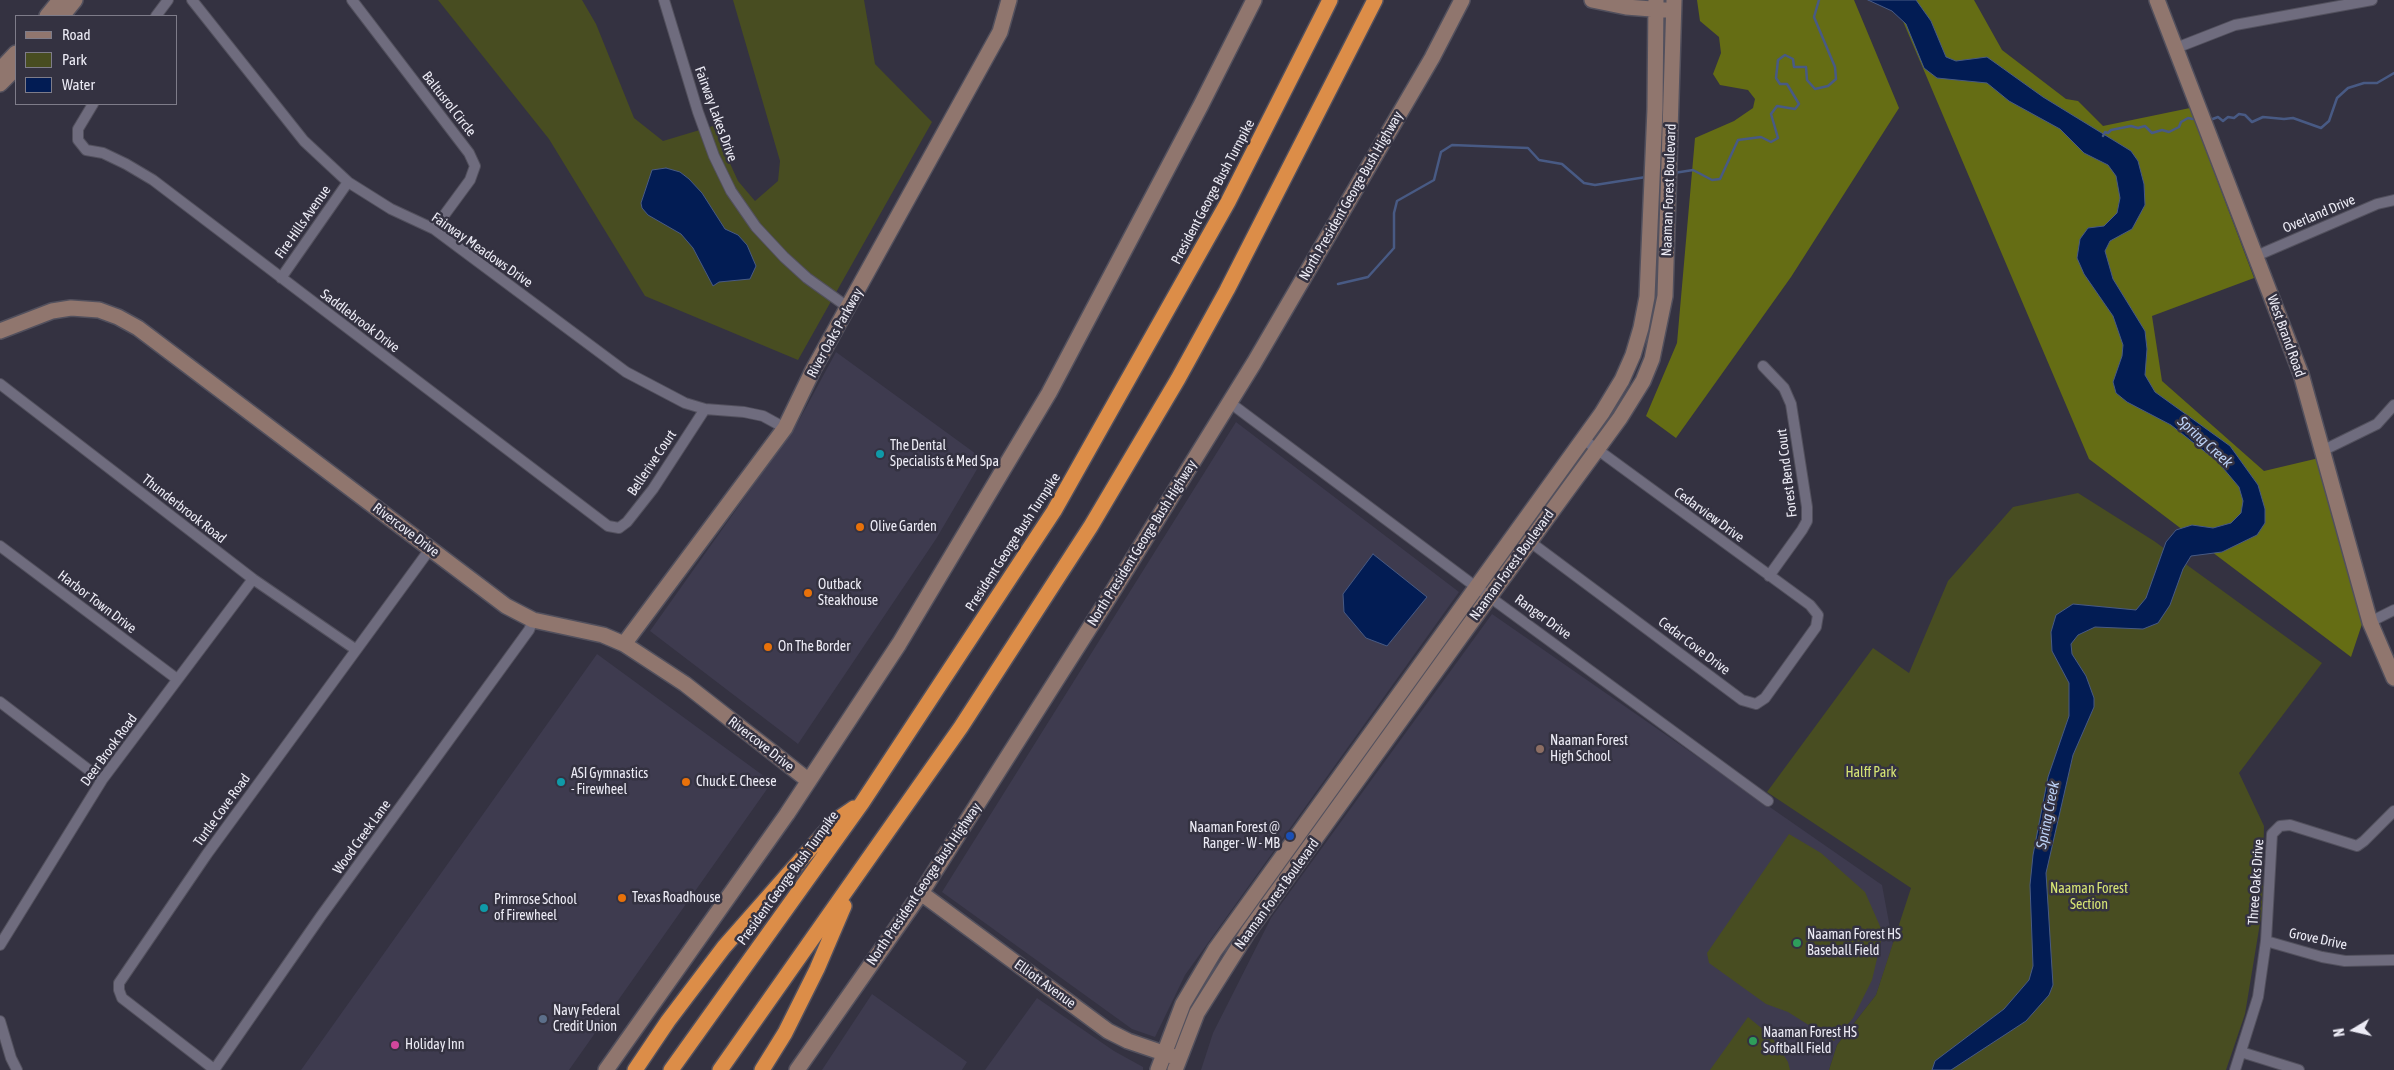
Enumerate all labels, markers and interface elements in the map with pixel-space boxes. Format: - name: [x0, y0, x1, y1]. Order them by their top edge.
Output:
- legend: [15, 15, 178, 105]
- text: Road: [62, 26, 91, 43]
- text: Park: [62, 51, 87, 68]
- street label: Fairway Lakes Drive: [691, 64, 741, 164]
- street label: Baltusrol Circle: [418, 68, 480, 140]
- text: Water: [62, 76, 95, 93]
- street label: North President George Bush Highway: [1296, 108, 1406, 284]
- street label: President George Bush Turnpike: [1168, 117, 1258, 267]
- street label: Naaman Forest Boulevard: [1658, 123, 1680, 257]
- street label: Fire Hills Avenue: [272, 182, 334, 262]
- street label: Overland Drive: [2280, 191, 2358, 237]
- street label: Fairway Meadows Drive: [428, 209, 536, 291]
- street label: River Oaks Parkway: [803, 285, 867, 381]
- street label: Saddlebrook Drive: [317, 286, 403, 356]
- street label: West Brand Road: [2263, 293, 2309, 379]
- water label: Spring Creek: [2174, 412, 2236, 472]
- street label: Bellerive Court: [624, 427, 680, 499]
- street label: Forest Bend Court: [1773, 428, 1801, 518]
- place label: The Dental Specialists & Med Spa: [890, 438, 999, 471]
- marker: The Dental Specialists & Med Spa: [874, 448, 886, 460]
- street label: North President George Bush Highway: [1084, 457, 1200, 629]
- street label: President George Bush Turnpike: [962, 470, 1064, 614]
- street label: Thunderbrook Road: [139, 471, 229, 547]
- street label: Cedarview Drive: [1671, 484, 1747, 546]
- street label: Rivercove Drive: [369, 500, 443, 560]
- street label: Naaman Forest Boulevard: [1466, 506, 1558, 624]
- place label: Olive Garden: [870, 519, 937, 535]
- marker: Olive Garden: [854, 521, 866, 533]
- street label: Harbor Town Drive: [54, 567, 140, 637]
- place label: Outback Steakhouse: [818, 577, 878, 610]
- marker: Outback Steakhouse: [802, 587, 814, 599]
- street label: Ranger Drive: [1512, 591, 1574, 643]
- street label: Cedar Cove Drive: [1655, 614, 1733, 678]
- place label: On The Border: [778, 639, 850, 655]
- marker: On The Border: [762, 641, 774, 653]
- street label: Deer Brook Road: [77, 711, 141, 789]
- street label: Rivercove Drive: [725, 713, 797, 775]
- place label: Naaman Forest High School: [1550, 733, 1628, 766]
- marker: Naaman Forest High School: [1534, 743, 1546, 755]
- park label: Halff Park: [1845, 765, 1897, 781]
- place label: ASI Gymnastics - Firewheel: [571, 766, 648, 799]
- street label: Turtle Cove Road: [190, 771, 254, 849]
- place label: Chuck E. Cheese: [696, 774, 777, 790]
- marker: ASI Gymnastics - Firewheel: [555, 776, 567, 788]
- marker: Chuck E. Cheese: [680, 776, 692, 788]
- water label: Spring Creek: [2033, 780, 2063, 850]
- street label: Wood Creek Lane: [329, 797, 395, 877]
- street label: North President George Bush Highway: [863, 799, 985, 969]
- street label: President George Bush Turnpike: [734, 808, 842, 948]
- place label: Naaman Forest @ Ranger - W - MB: [1189, 820, 1280, 852]
- marker: Naaman Forest @ Ranger - W - MB: [1284, 830, 1296, 842]
- street label: Naaman Forest Boulevard: [1231, 835, 1323, 953]
- street label: Three Oaks Drive: [2245, 838, 2267, 926]
- park label: Naaman Forest Section: [2050, 881, 2128, 914]
- place label: Texas Roadhouse: [632, 890, 721, 906]
- place label: Primrose School of Firewheel: [494, 892, 577, 924]
- marker: Texas Roadhouse: [616, 892, 628, 904]
- marker: Primrose School of Firewheel: [478, 902, 490, 914]
- street label: Grove Drive: [2287, 925, 2349, 953]
- place label: Naaman Forest HS Baseball Field: [1807, 927, 1901, 960]
- marker: Naaman Forest HS Baseball Field: [1791, 937, 1803, 949]
- street label: Elliott Avenue: [1011, 956, 1079, 1012]
- place label: Navy Federal Credit Union: [553, 1003, 620, 1036]
- north arrow: [2329, 1005, 2379, 1055]
- marker: Navy Federal Credit Union: [537, 1013, 549, 1025]
- place label: Naaman Forest HS Softball Field: [1763, 1025, 1857, 1058]
- text: N: [2331, 1027, 2348, 1038]
- marker: Naaman Forest HS Softball Field: [1747, 1035, 1759, 1047]
- place label: Holiday Inn: [405, 1037, 465, 1053]
- marker: Holiday Inn: [389, 1039, 401, 1051]

